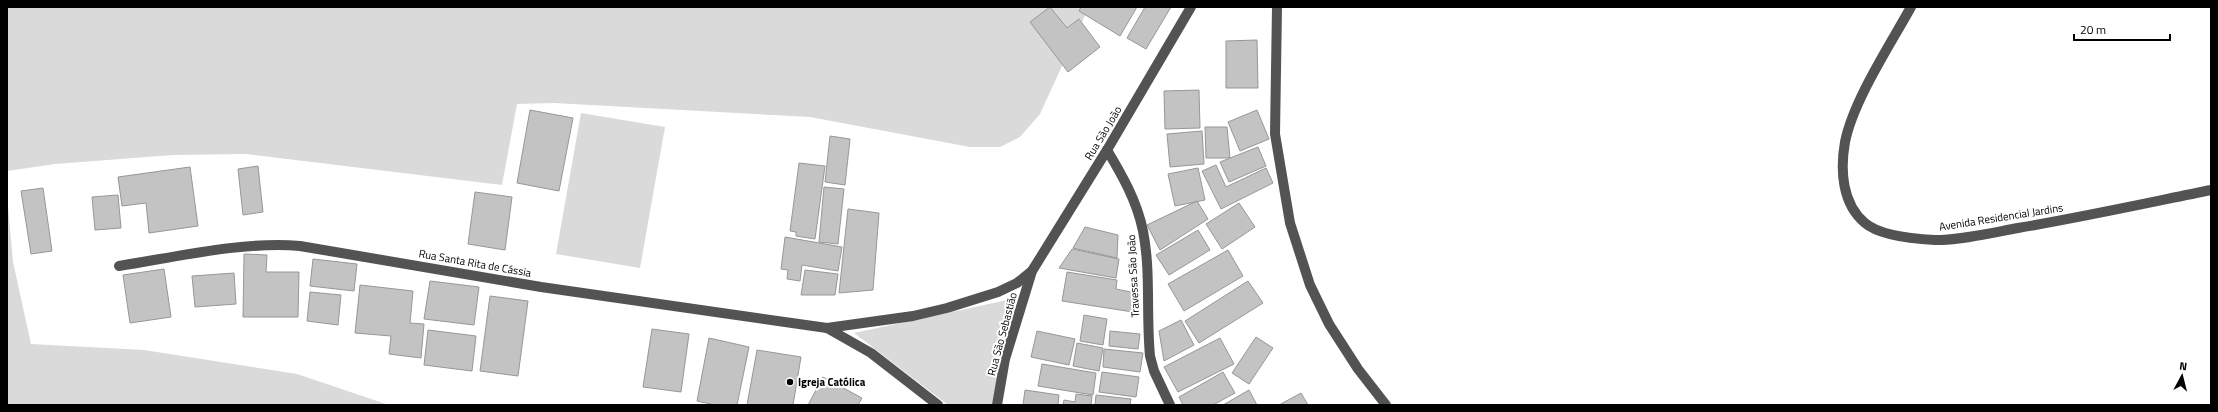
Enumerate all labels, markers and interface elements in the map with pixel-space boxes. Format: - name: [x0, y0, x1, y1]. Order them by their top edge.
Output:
- scale bar: [2074, 16, 2170, 42]
- text: 20 m: [2080, 20, 2106, 39]
- street label: Rua São João: [1081, 103, 1126, 163]
- street label: Avenida Residencial Jardins: [1938, 199, 2064, 235]
- street label: Travessa São João: [1123, 234, 1143, 318]
- street label: Rua Santa Rita de Cássia: [417, 245, 533, 281]
- street label: Rua São Sebastião: [983, 290, 1021, 377]
- north arrow: [2162, 356, 2202, 396]
- text: N: [2178, 358, 2188, 374]
- place label: Igreja Católica: [798, 374, 866, 390]
- marker: Igreja Católica: [785, 377, 795, 387]

